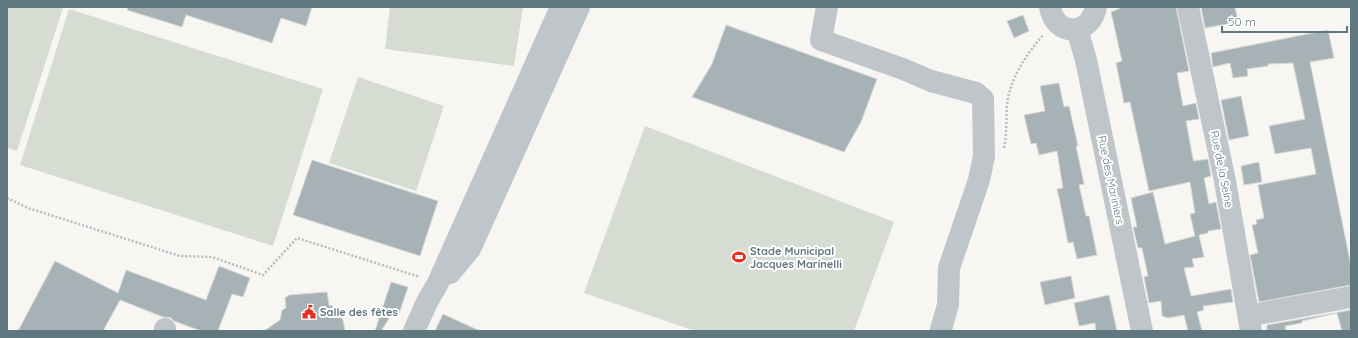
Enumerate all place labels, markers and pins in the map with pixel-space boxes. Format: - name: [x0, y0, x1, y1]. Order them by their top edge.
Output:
- place label: Stade Municipal Jacques Marinelli: [750, 244, 842, 271]
- sports icon: Stade Municipal Jacques Marinelli: [731, 249, 747, 265]
- public building icon: Salle des fêtes: [301, 304, 317, 320]
- place label: Salle des fêtes: [320, 305, 398, 319]

